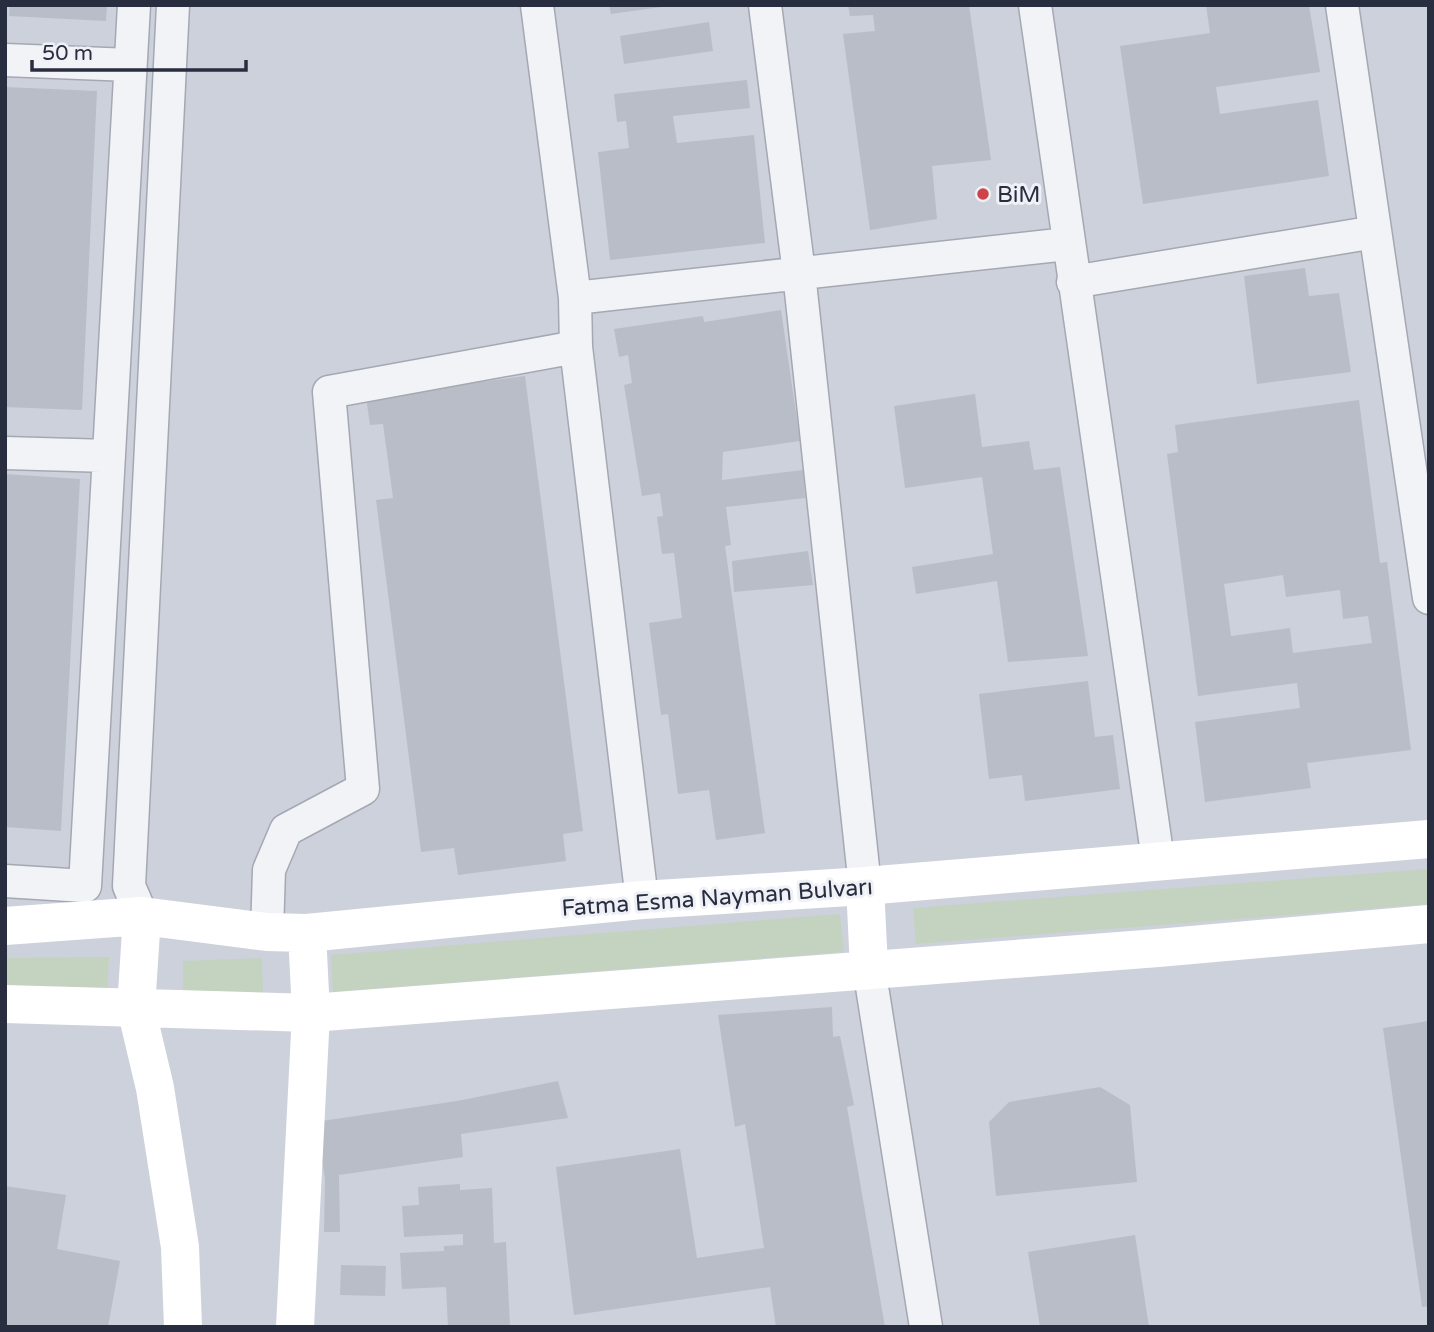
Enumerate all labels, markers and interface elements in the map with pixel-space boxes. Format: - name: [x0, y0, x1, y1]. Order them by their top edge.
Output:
- scale bar: [32, 28, 245, 72]
- text: 50 m: [42, 41, 93, 66]
- place label: BiM: [997, 181, 1040, 209]
- marker: BiM: [975, 186, 991, 202]
- street label: Fatma Esma Nayman Bulvarı: [561, 873, 874, 923]

